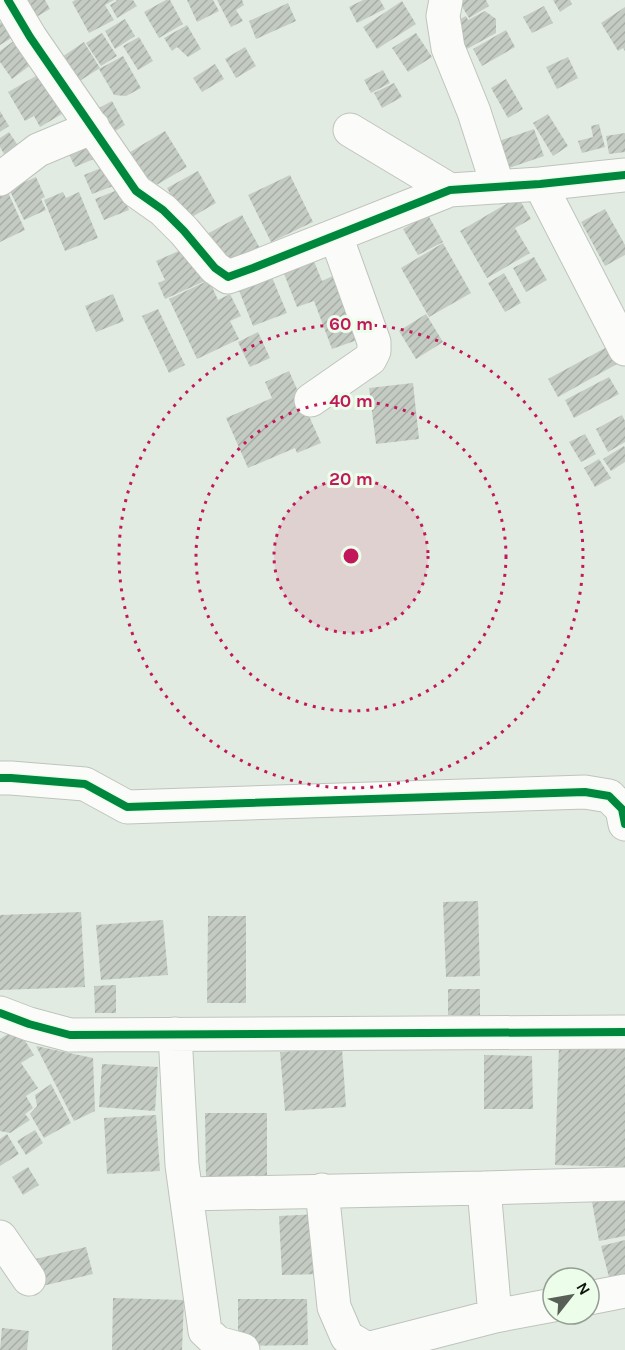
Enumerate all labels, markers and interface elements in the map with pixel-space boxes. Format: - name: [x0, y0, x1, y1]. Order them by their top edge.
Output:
- text: 60 m: [329, 313, 373, 335]
- text: 40 m: [329, 390, 373, 412]
- text: 20 m: [329, 468, 373, 490]
- centre of rings: [341, 546, 361, 566]
- north arrow: [541, 1266, 601, 1326]
- text: N: [572, 1279, 595, 1298]

